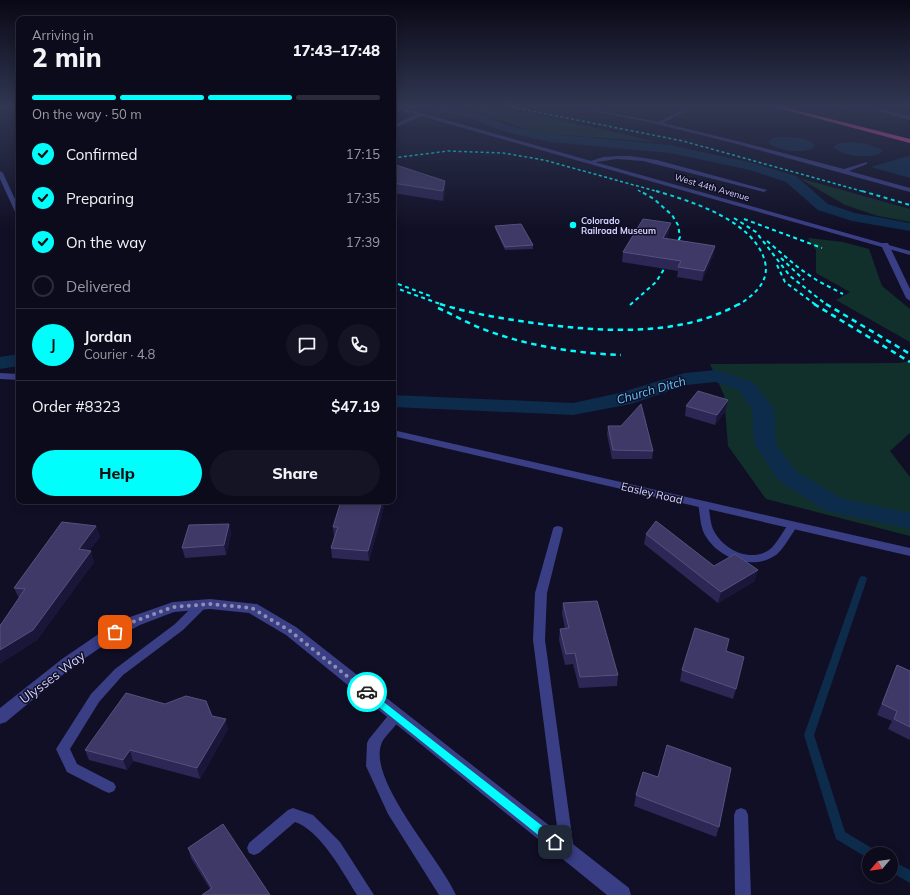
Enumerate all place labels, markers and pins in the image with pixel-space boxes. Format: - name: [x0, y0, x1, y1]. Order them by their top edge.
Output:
- place label: Colorado Railroad Museum: [581, 215, 656, 236]
- marker: Colorado Railroad Museum: [568, 220, 578, 230]
- pin: [98, 615, 132, 649]
- pin: [538, 825, 572, 859]

